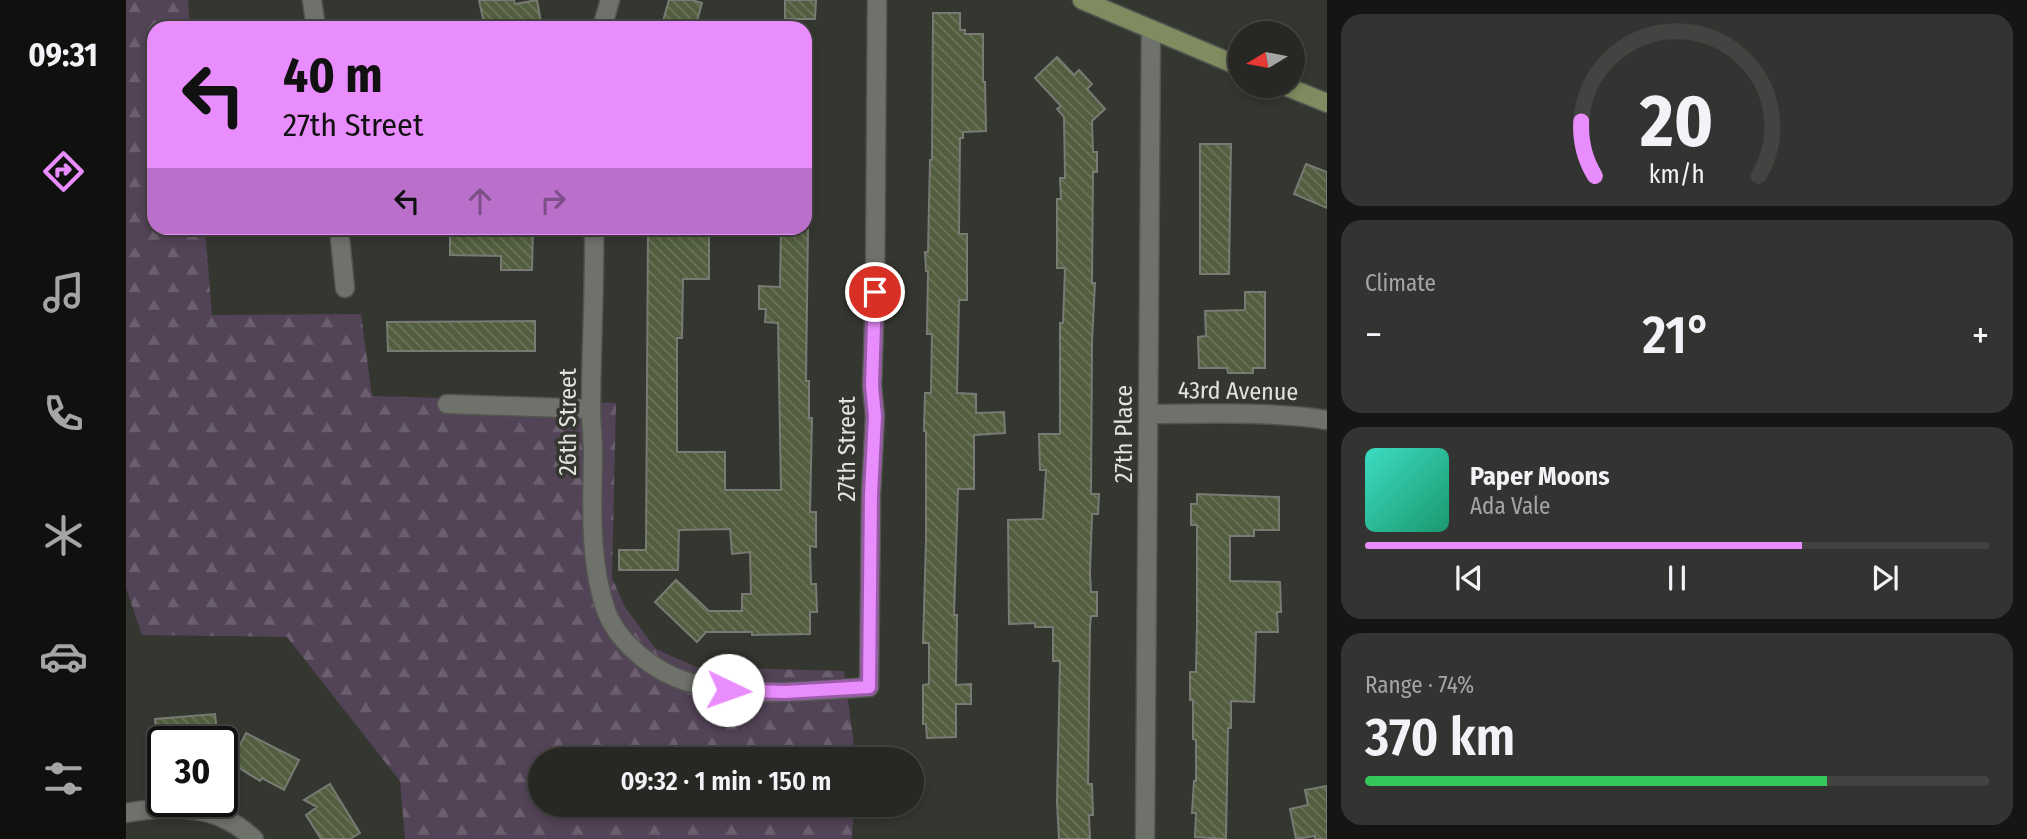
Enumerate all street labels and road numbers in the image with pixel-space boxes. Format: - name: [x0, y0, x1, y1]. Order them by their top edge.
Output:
- street label: 26th Street: [554, 368, 582, 476]
- street label: 43rd Avenue: [1178, 376, 1298, 406]
- street label: 27th Place: [1110, 385, 1138, 483]
- street label: 27th Street: [833, 396, 861, 502]

